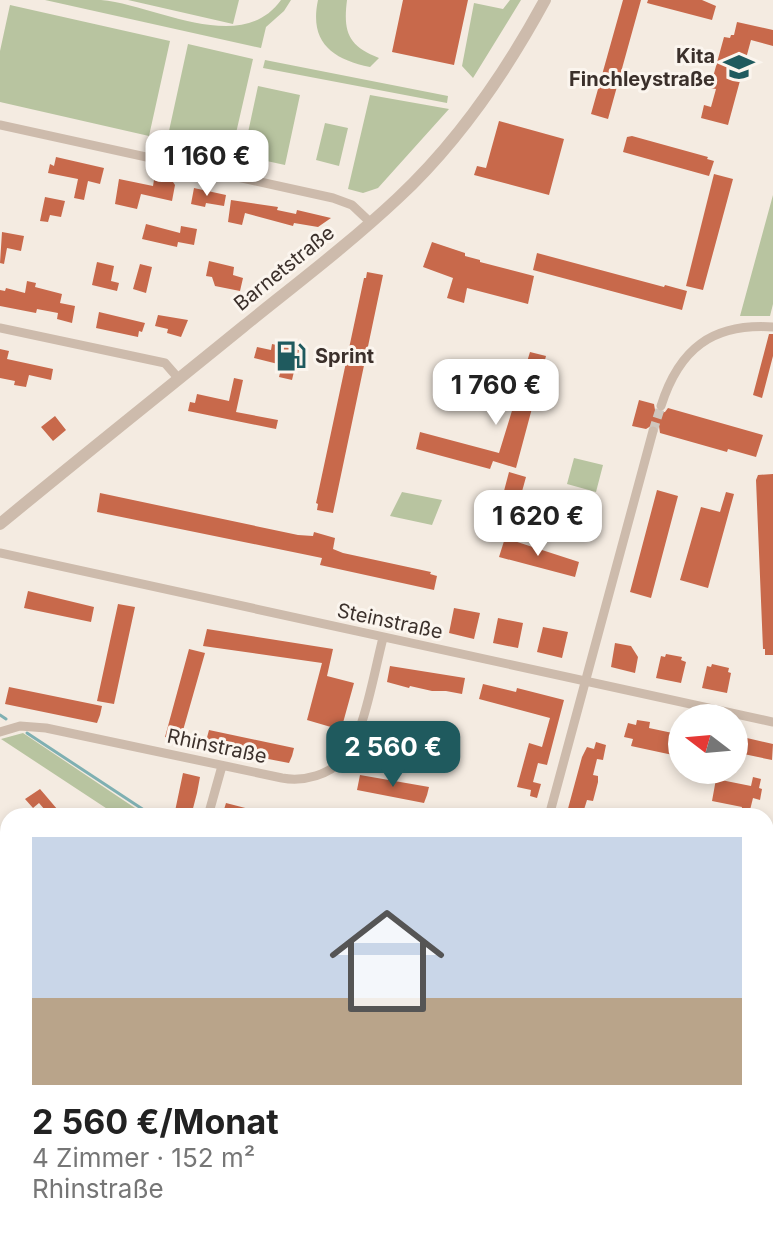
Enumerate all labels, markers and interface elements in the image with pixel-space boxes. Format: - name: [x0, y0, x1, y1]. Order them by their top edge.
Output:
- place label: Kita Finchleystraße: [569, 44, 715, 91]
- school or university icon: Kita Finchleystraße: [722, 50, 756, 84]
- pin: 1 160 €: [133, 130, 281, 198]
- text: 1 160 €: [164, 140, 250, 171]
- street label: Barnetstraße: [229, 220, 339, 316]
- fuel station icon: Sprint: [274, 339, 308, 373]
- place label: Sprint: [315, 344, 374, 368]
- pin: 1 760 €: [422, 359, 570, 427]
- text: 1 760 €: [451, 369, 541, 400]
- pin: 1 620 €: [464, 490, 612, 558]
- text: 1 620 €: [492, 500, 584, 531]
- street label: Steinstraße: [335, 598, 445, 644]
- north arrow: [668, 704, 748, 784]
- map controls: [668, 704, 748, 784]
- pin: 2 560 €: [319, 721, 467, 789]
- street label: Rhinstraße: [165, 724, 269, 768]
- text: 2 560 €: [344, 731, 442, 762]
- icon: home: [315, 889, 459, 1033]
- text: 2 560 €/Monat: [32, 1101, 279, 1142]
- text: 4 Zimmer · 152 m²: [32, 1142, 255, 1173]
- text: Rhinstraße: [32, 1173, 164, 1204]

